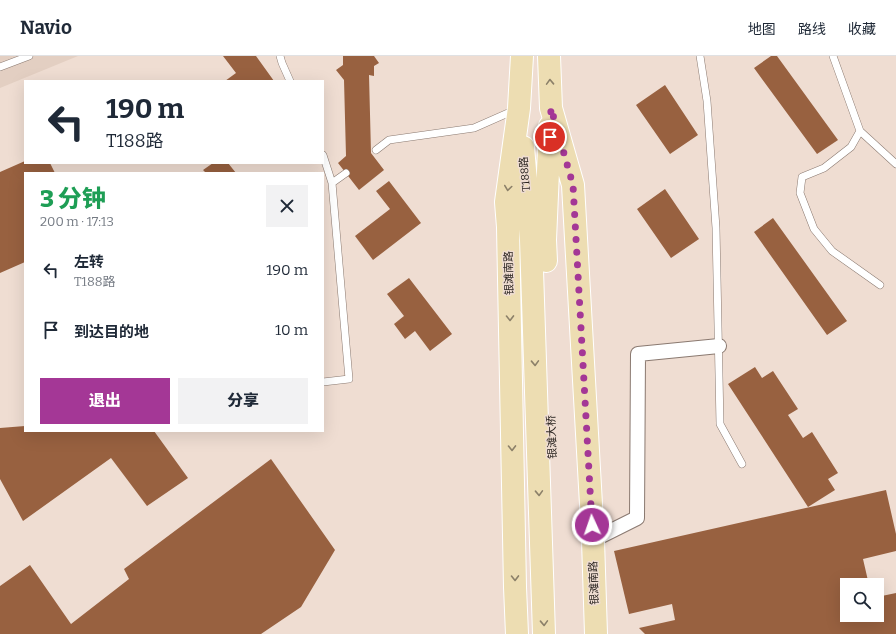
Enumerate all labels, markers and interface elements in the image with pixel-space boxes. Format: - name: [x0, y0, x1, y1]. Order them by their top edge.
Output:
- text: Navio: [20, 16, 72, 39]
- text: 地图: [748, 21, 776, 38]
- text: 路线: [798, 21, 826, 38]
- text: 收藏: [848, 21, 876, 38]
- one-way arrow: [545, 79, 554, 85]
- text: 190 m: [106, 92, 184, 125]
- icon: left: [40, 96, 92, 148]
- pin: [533, 120, 567, 154]
- icon: arrive: [539, 126, 561, 148]
- text: T188路: [106, 130, 163, 152]
- street label: T188路: [517, 156, 533, 192]
- text: 3 分钟: [40, 185, 106, 213]
- button: close: [266, 185, 308, 227]
- one-way arrow: [504, 185, 513, 191]
- text: 200 m · 17:13: [40, 214, 114, 229]
- street label: 银滩南路: [502, 251, 516, 295]
- text: 左转: [74, 253, 104, 271]
- icon: left: [40, 259, 62, 281]
- text: 190 m: [266, 261, 308, 279]
- text: T188路: [74, 274, 116, 289]
- one-way arrow: [506, 315, 514, 321]
- icon: arrive: [40, 319, 62, 341]
- text: 10 m: [275, 321, 308, 339]
- text: 到达目的地: [74, 323, 149, 341]
- one-way arrow: [531, 360, 539, 366]
- button: 退出: [40, 378, 170, 424]
- button: 分享: [178, 378, 308, 424]
- street label: 银滩大桥: [545, 415, 559, 459]
- one-way arrow: [508, 445, 516, 451]
- one-way arrow: [535, 490, 544, 496]
- position arrow: [571, 504, 613, 546]
- street label: 银滩南路: [587, 561, 601, 605]
- one-way arrow: [511, 575, 519, 581]
- map controls: [840, 578, 884, 622]
- button: search: [840, 578, 884, 622]
- one-way arrow: [539, 620, 548, 626]

